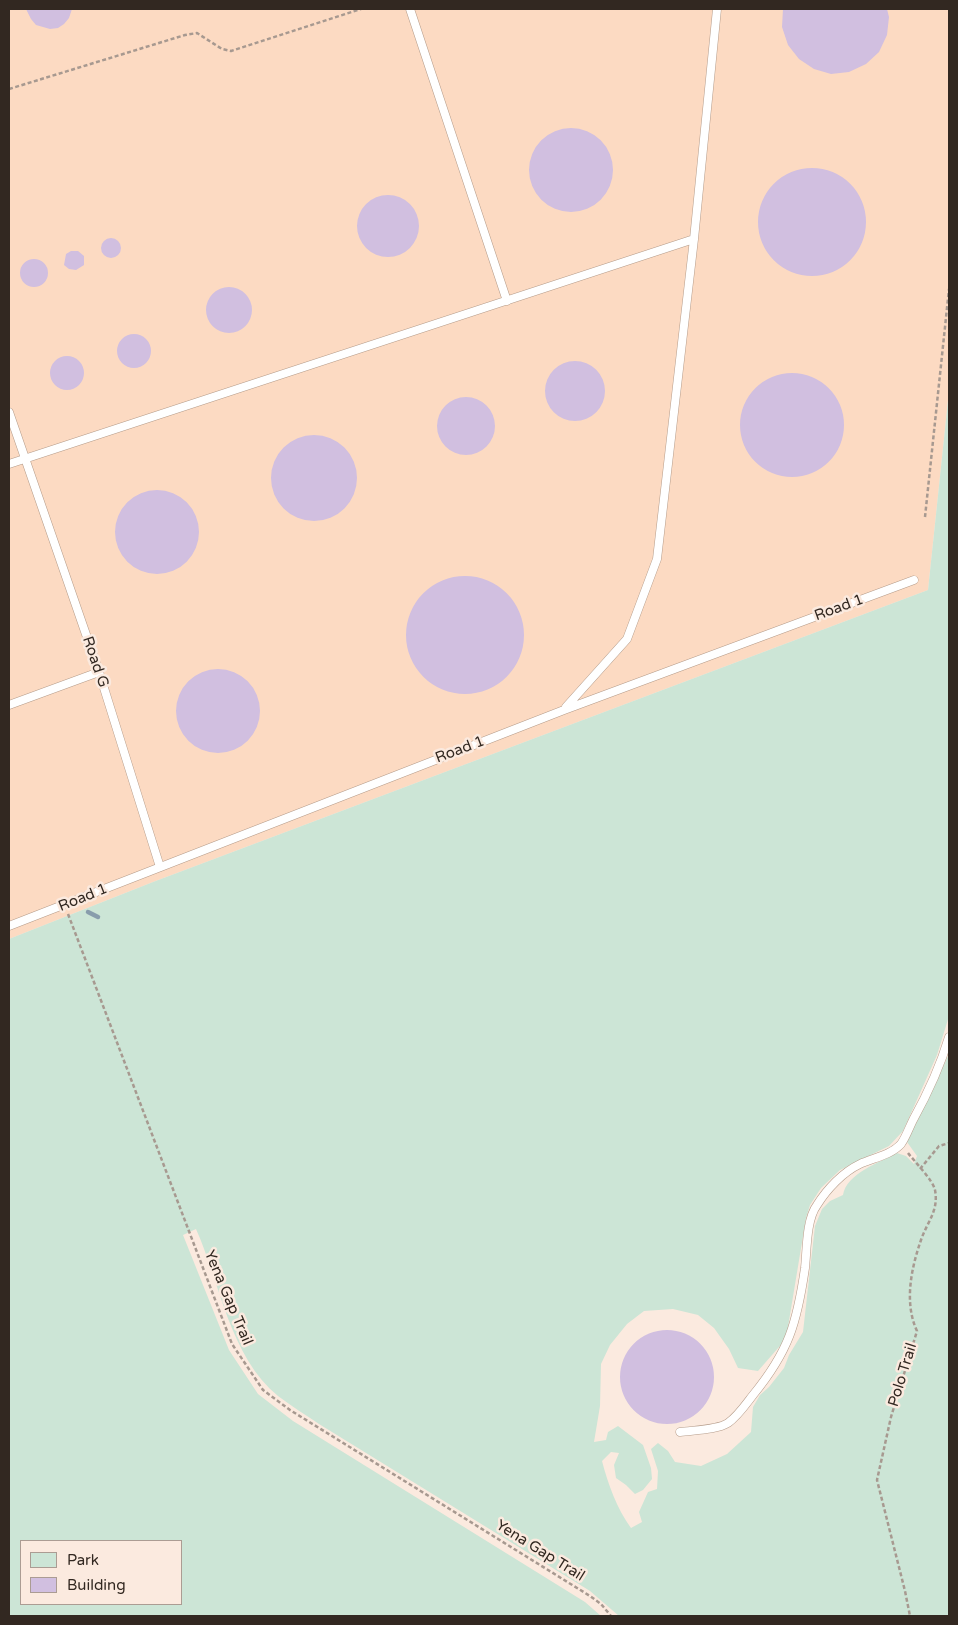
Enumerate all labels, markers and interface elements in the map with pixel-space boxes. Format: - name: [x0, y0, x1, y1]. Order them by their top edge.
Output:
- street label: Road 1: [812, 591, 866, 625]
- street label: Road G: [78, 634, 112, 690]
- street label: Road 1: [433, 732, 487, 768]
- street label: Road 1: [56, 880, 110, 916]
- street label: Yena Gap Trail: [200, 1248, 256, 1348]
- street label: Polo Trail: [885, 1341, 921, 1409]
- street label: Yena Gap Trail: [492, 1516, 588, 1586]
- legend: [20, 1540, 182, 1605]
- text: Park: [67, 1551, 99, 1569]
- text: Building: [67, 1576, 126, 1594]

